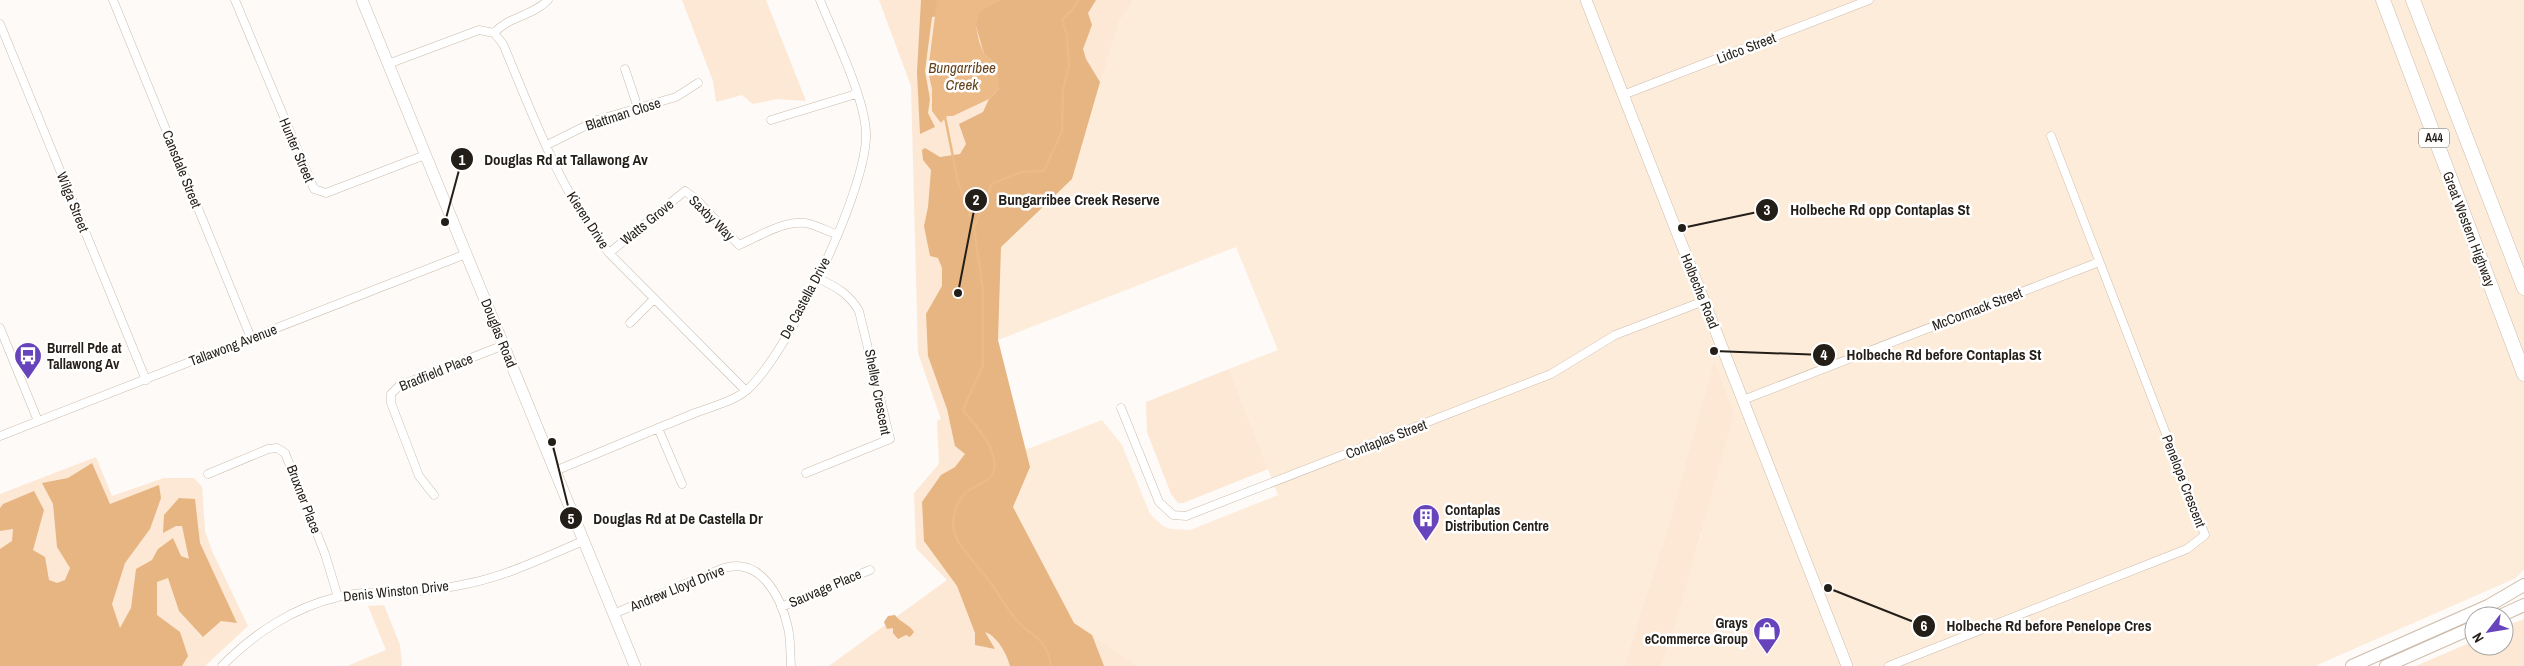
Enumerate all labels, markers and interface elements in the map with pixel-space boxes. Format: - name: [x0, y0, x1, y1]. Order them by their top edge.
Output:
- street label: Lidco Street: [1714, 29, 1778, 67]
- water label: Bungarribee Creek: [928, 57, 996, 95]
- street label: Blattman Close: [583, 93, 663, 135]
- street label: Hunter Street: [275, 115, 319, 185]
- street label: Cansdale Street: [158, 127, 206, 211]
- road number: A44: [2419, 128, 2449, 148]
- callout: Douglas Rd at Tallawong Av: [449, 144, 658, 174]
- text: 1: [459, 149, 466, 170]
- text: Douglas Rd at Tallawong Av: [484, 149, 648, 170]
- street label: Wilga Street: [53, 169, 93, 235]
- street label: Great Western Highway: [2439, 169, 2499, 290]
- callout: Bungarribee Creek Reserve: [964, 185, 1170, 215]
- street label: Kieren Drive: [563, 188, 613, 252]
- text: 2: [973, 189, 980, 210]
- text: Bungarribee Creek Reserve: [998, 189, 1160, 210]
- street label: Saxby Way: [685, 191, 739, 245]
- street label: Watts Grove: [617, 195, 677, 249]
- callout: Holbeche Rd opp Contaplas St: [1755, 195, 1980, 225]
- text: 3: [1764, 199, 1771, 220]
- text: Holbeche Rd opp Contaplas St: [1790, 199, 1970, 220]
- street label: Holbeche Road: [1677, 251, 1723, 331]
- street label: De Castella Drive: [776, 254, 834, 342]
- street label: McCormack Street: [1929, 284, 2025, 334]
- street label: Douglas Road: [477, 296, 521, 370]
- street label: Tallawong Avenue: [187, 320, 279, 370]
- place label: Burrell Pde at Tallawong Av: [47, 339, 122, 373]
- callout: Holbeche Rd before Contaplas St: [1811, 340, 2051, 370]
- bus stop icon: Burrell Pde at Tallawong Av: [13, 341, 43, 380]
- text: 4: [1821, 344, 1828, 365]
- text: Holbeche Rd before Contaplas St: [1847, 344, 2041, 365]
- street label: Shelley Crescent: [861, 348, 895, 436]
- street label: Bradfield Place: [397, 349, 475, 395]
- street label: Contaplas Street: [1343, 415, 1429, 463]
- street label: Penelope Crescent: [2158, 432, 2210, 530]
- street label: Bruxner Place: [283, 462, 325, 536]
- place label: Contaplas Distribution Centre: [1445, 501, 1549, 535]
- callout: Douglas Rd at De Castella Dr: [558, 503, 773, 533]
- building icon: Contaplas Distribution Centre: [1411, 503, 1441, 542]
- text: 5: [568, 508, 575, 529]
- text: Douglas Rd at De Castella Dr: [593, 508, 763, 529]
- street label: Andrew Lloyd Drive: [626, 561, 727, 615]
- street label: Sauvage Place: [786, 565, 864, 611]
- street label: Denis Winston Drive: [342, 577, 450, 605]
- north arrow: [2464, 606, 2514, 656]
- callout: Holbeche Rd before Penelope Cres: [1911, 611, 2161, 641]
- place label: Grays eCommerce Group: [1645, 614, 1748, 648]
- text: 6: [1921, 615, 1928, 636]
- text: Holbeche Rd before Penelope Cres: [1946, 615, 2152, 636]
- shop icon: Grays eCommerce Group: [1752, 616, 1782, 655]
- text: N: [2468, 630, 2488, 646]

